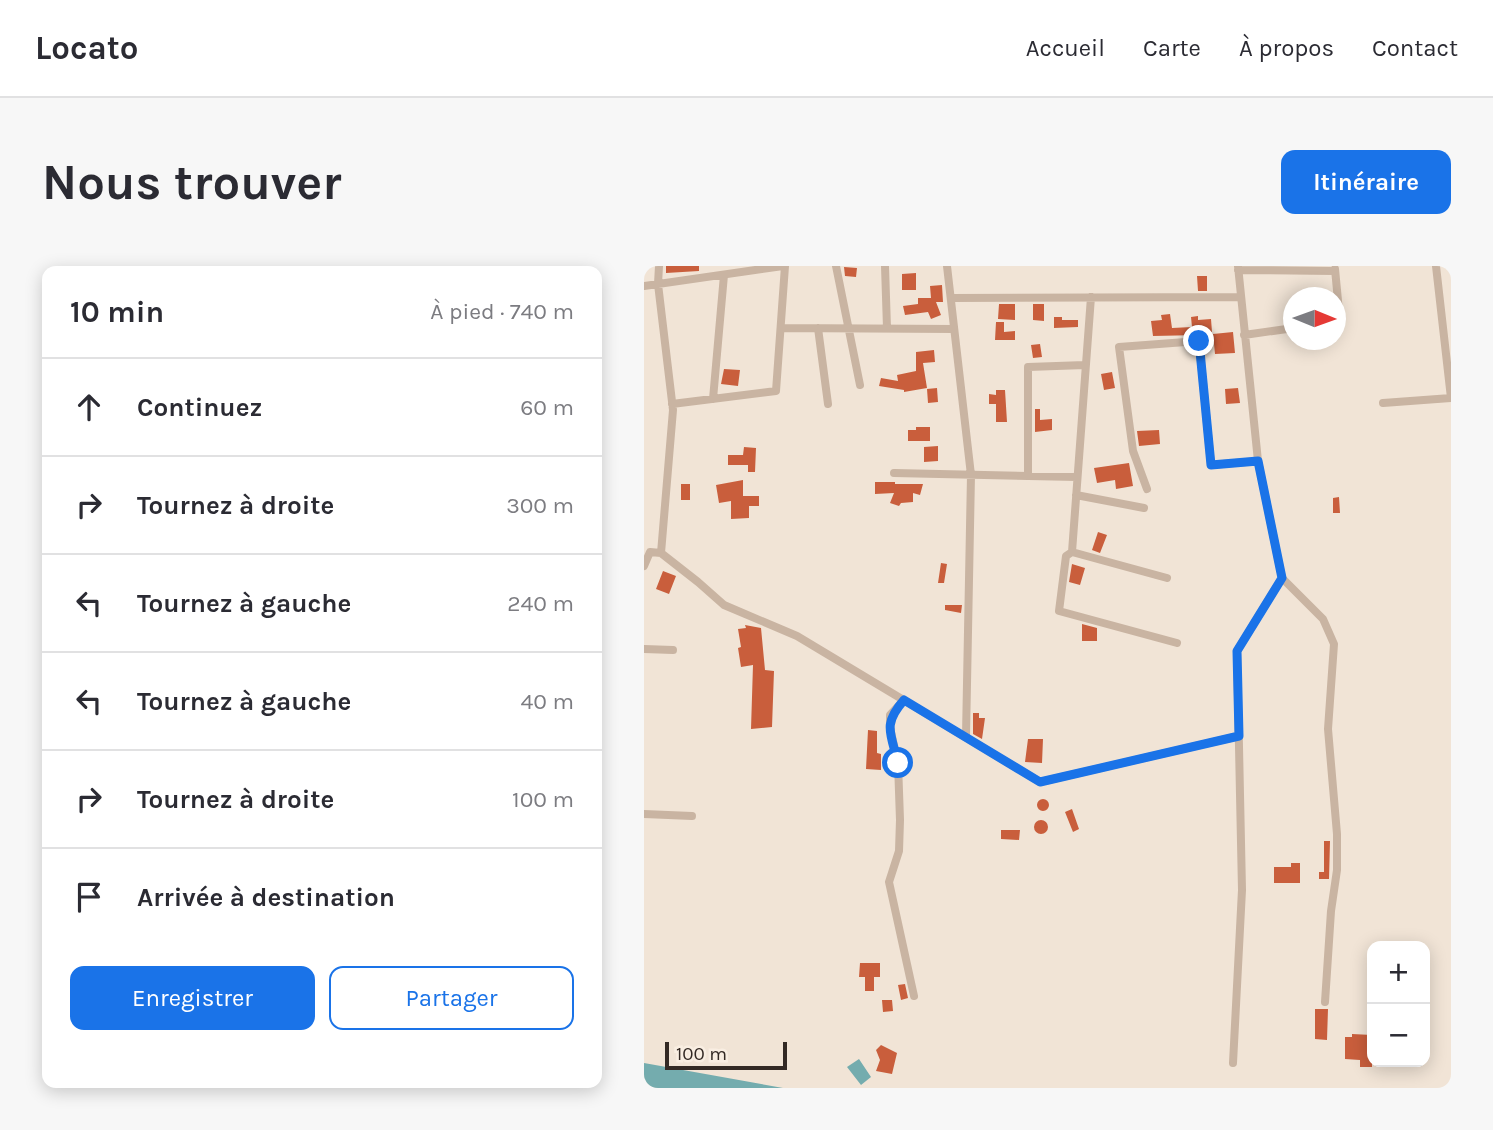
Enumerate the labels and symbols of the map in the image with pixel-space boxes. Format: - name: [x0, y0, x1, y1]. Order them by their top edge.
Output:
- north arrow: [1283, 287, 1346, 350]
- route end: [1183, 325, 1214, 356]
- route start: [882, 747, 913, 778]
- scale bar: [665, 1039, 788, 1071]

